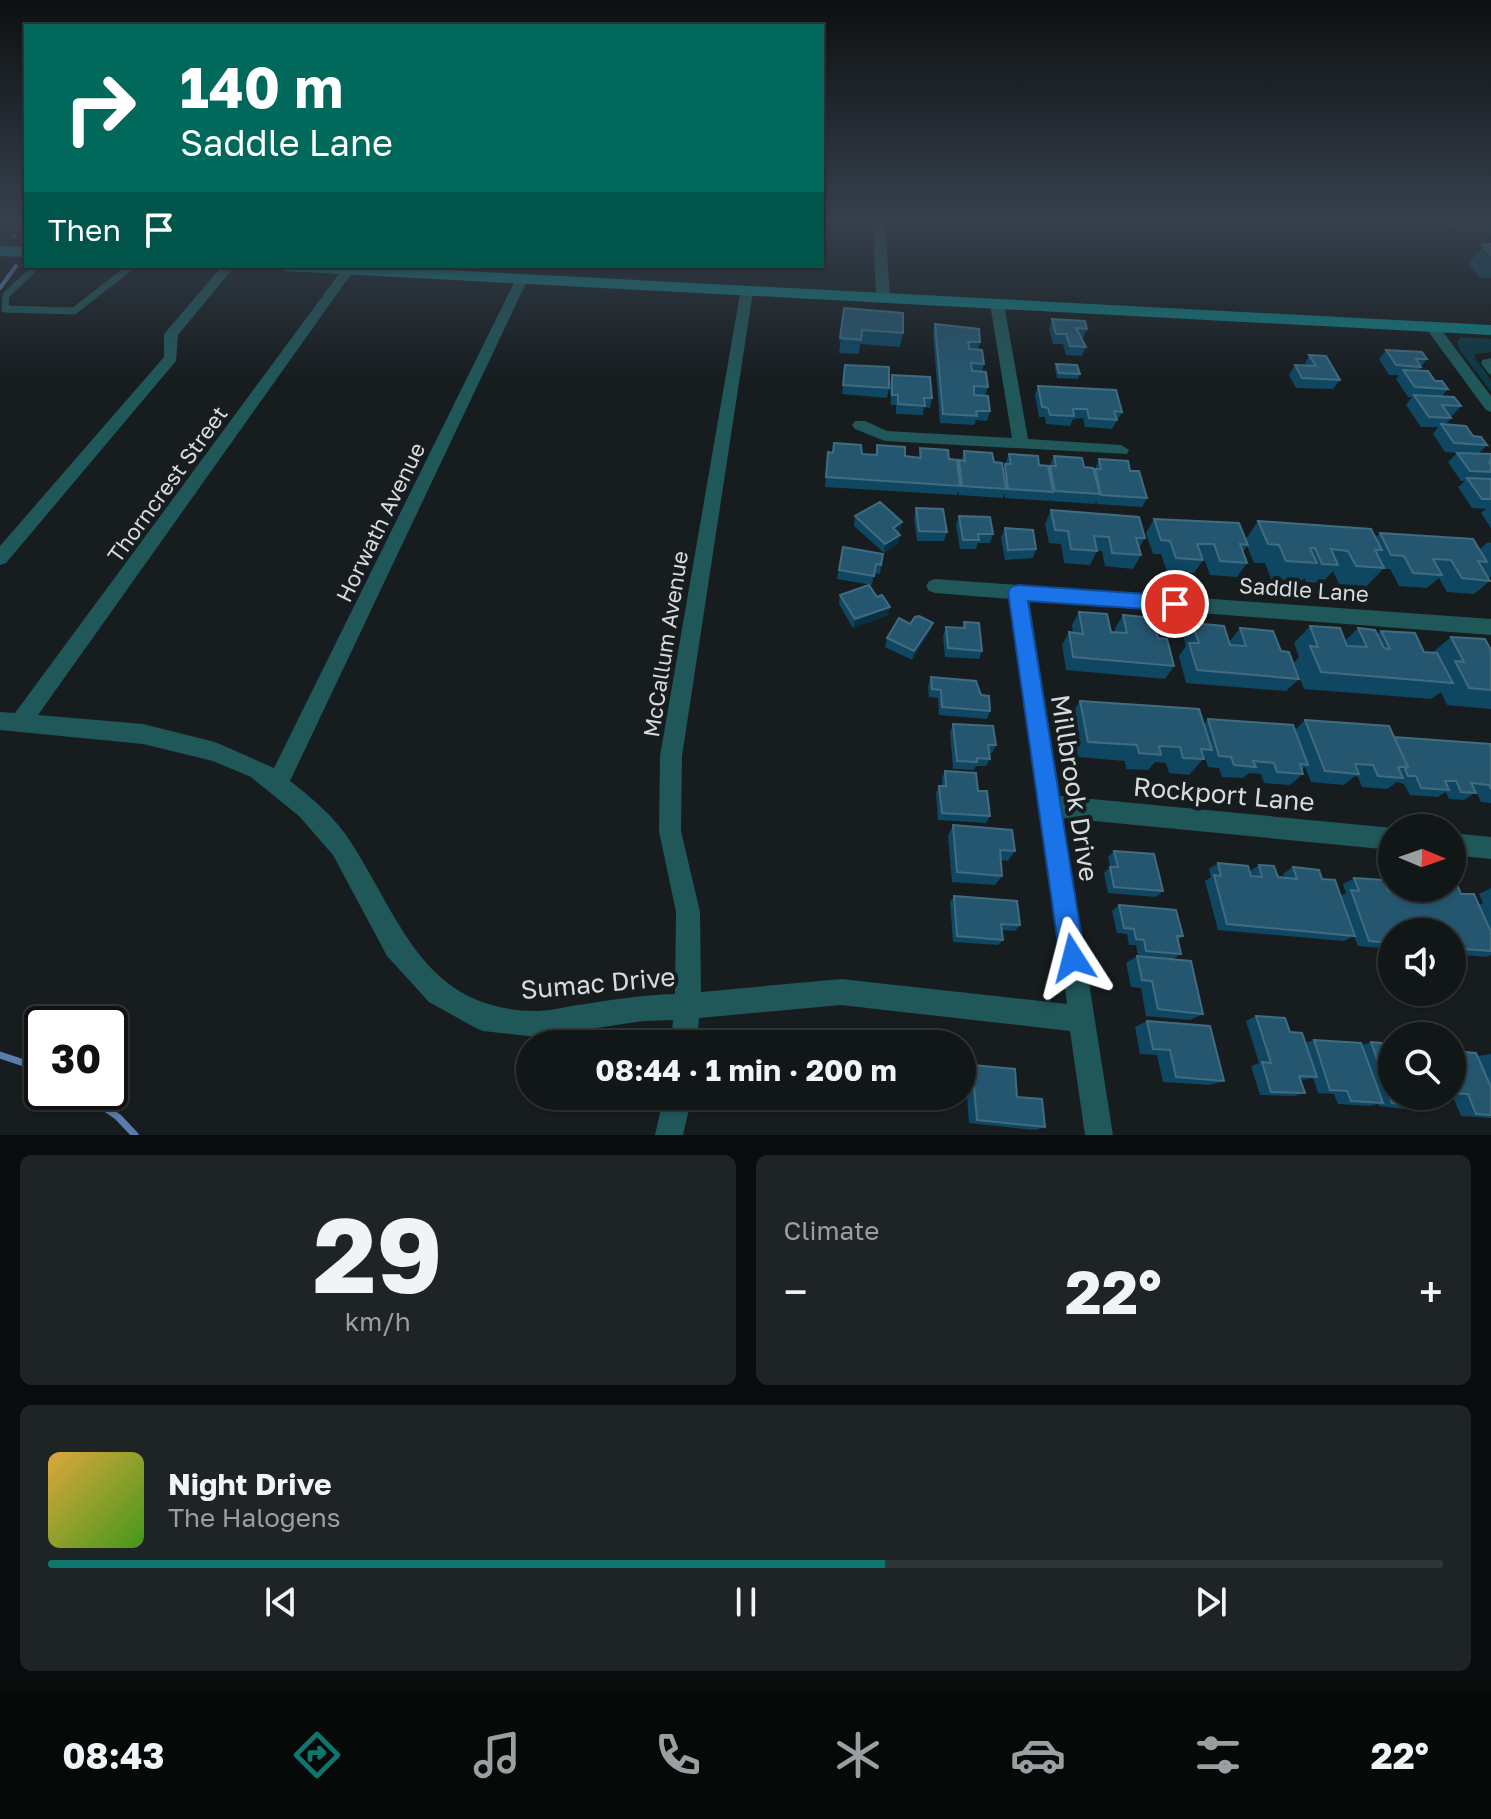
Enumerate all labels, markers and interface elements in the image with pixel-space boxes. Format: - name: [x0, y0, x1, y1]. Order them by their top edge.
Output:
- text: 140 m: [180, 53, 343, 120]
- icon: right: [48, 56, 152, 160]
- text: Saddle Lane: [180, 121, 393, 164]
- icon: arrive: [137, 208, 181, 252]
- text: Then: [48, 212, 121, 248]
- street label: Thorncrest Street: [101, 401, 233, 567]
- street label: Horwath Avenue: [330, 438, 430, 606]
- street label: McCallum Avenue: [637, 549, 693, 739]
- pin: [1141, 570, 1209, 638]
- street label: Saddle Lane: [1238, 571, 1370, 607]
- icon: arrive: [1153, 582, 1197, 626]
- street label: Millbrook Drive: [1045, 692, 1105, 884]
- street label: Rockport Lane: [1132, 771, 1316, 817]
- north arrow: [1378, 814, 1466, 902]
- map controls: [1378, 814, 1466, 1110]
- position arrow: [1031, 916, 1115, 1000]
- button: sound: [1378, 918, 1466, 1006]
- street label: Sumac Drive: [519, 961, 677, 1005]
- speed limit sign: 30: [24, 1006, 128, 1110]
- button: search: [1378, 1022, 1466, 1110]
- text: 08:44 · 1 min · 200 m: [595, 1052, 897, 1088]
- text: 29: [313, 1191, 442, 1316]
- text: Climate: [784, 1215, 879, 1246]
- text: 22°: [1065, 1255, 1162, 1327]
- text: −: [784, 1265, 808, 1318]
- text: +: [1419, 1265, 1443, 1318]
- text: km/h: [345, 1306, 411, 1337]
- text: Night Drive: [168, 1466, 332, 1502]
- text: The Halogens: [168, 1502, 341, 1533]
- icon: previous: [259, 1580, 303, 1624]
- icon: pause: [724, 1580, 768, 1624]
- icon: next: [1189, 1580, 1233, 1624]
- icon: directions: [289, 1727, 345, 1783]
- icon: music: [469, 1727, 525, 1783]
- icon: phone: [650, 1727, 706, 1783]
- icon: climate: [830, 1727, 886, 1783]
- icon: car: [1010, 1727, 1066, 1783]
- icon: filters: [1190, 1727, 1246, 1783]
- text: 08:43: [62, 1734, 165, 1777]
- text: 22°: [1371, 1734, 1429, 1777]

